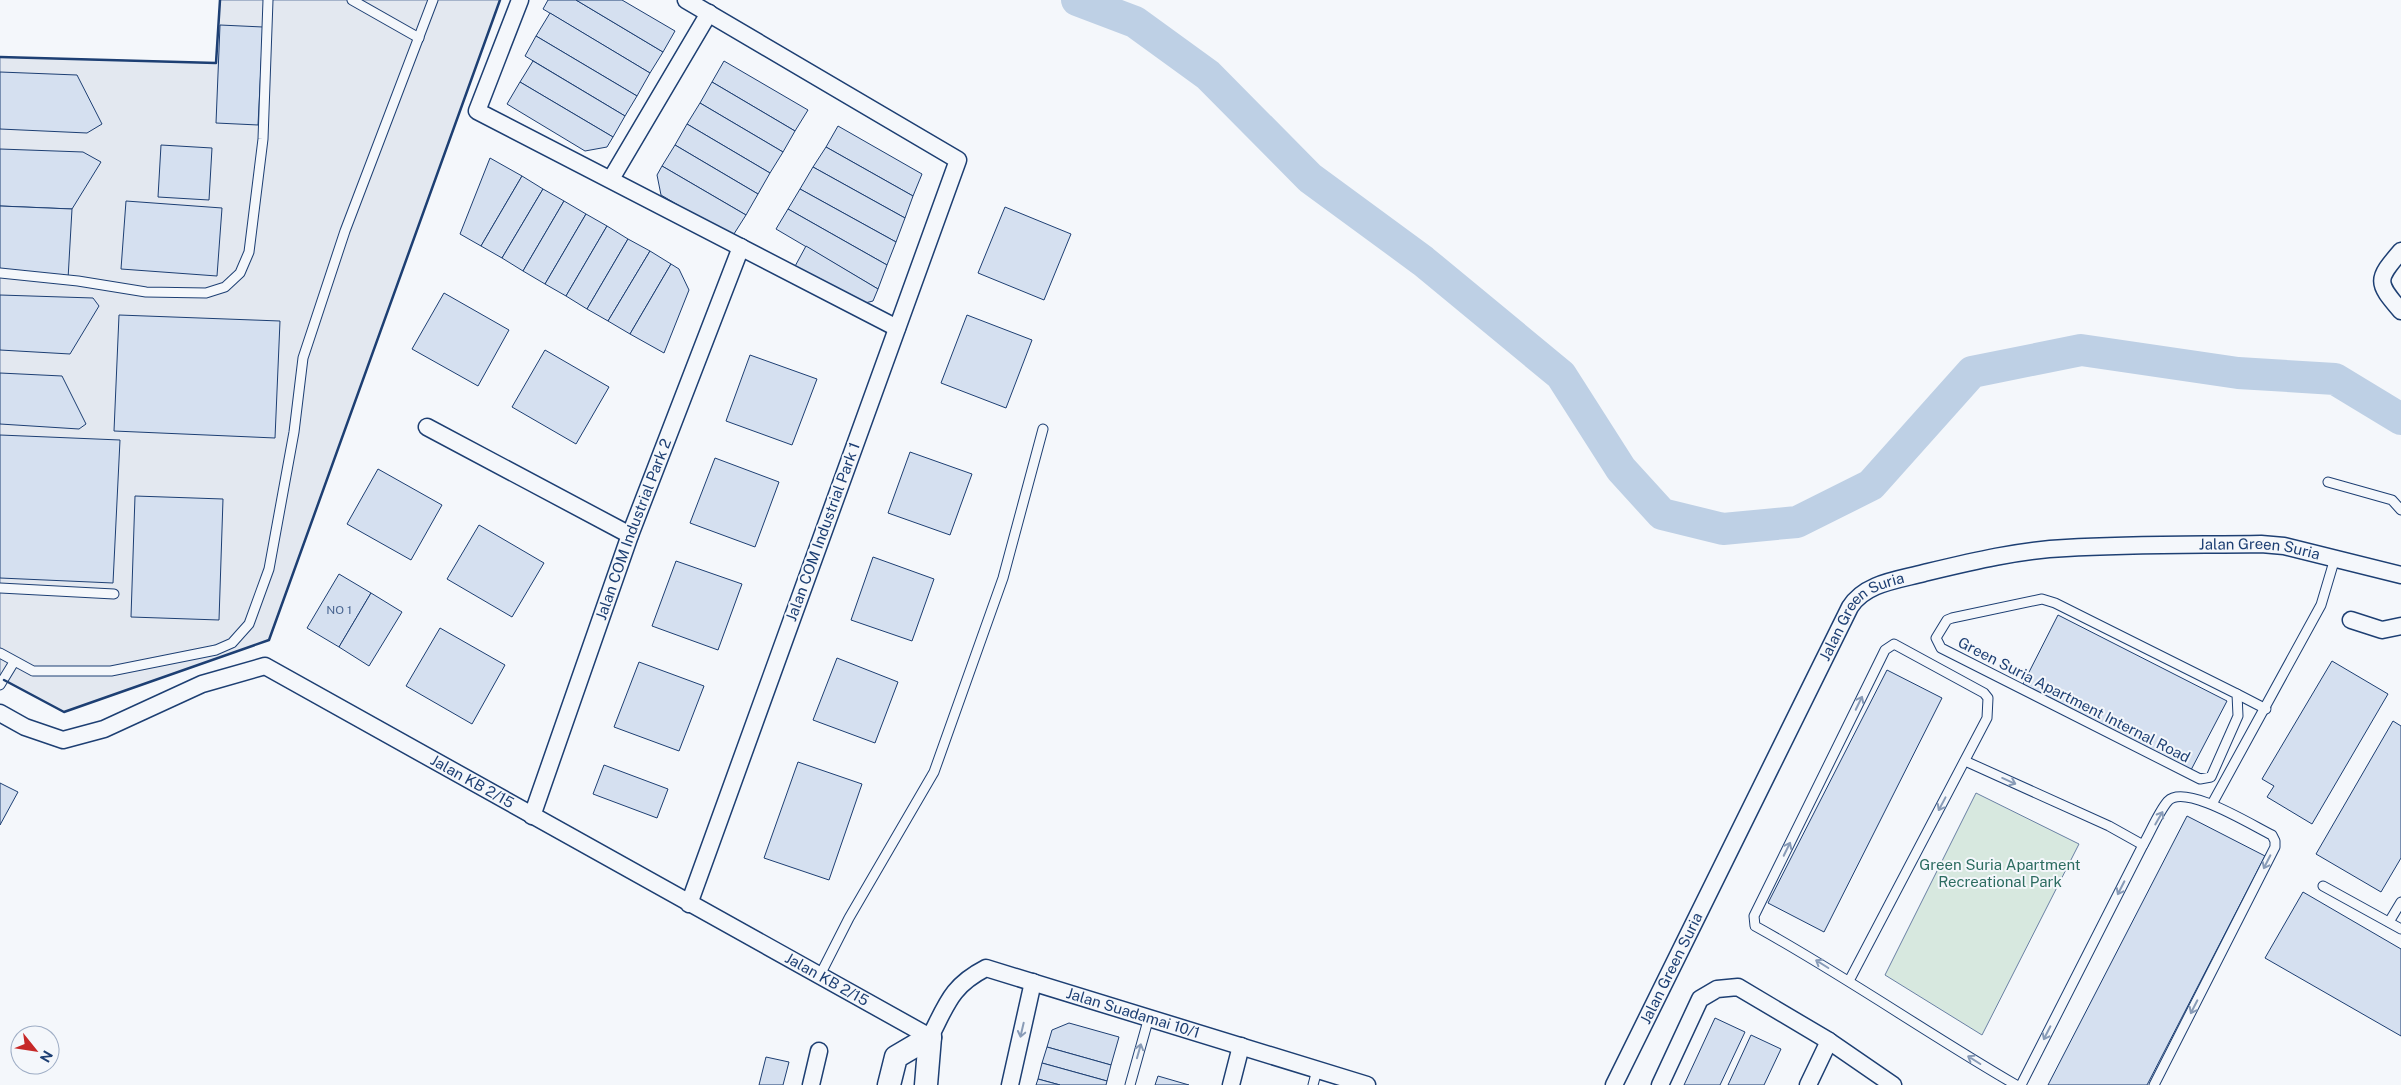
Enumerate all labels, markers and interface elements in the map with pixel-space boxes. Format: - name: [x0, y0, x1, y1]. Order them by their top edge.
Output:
- street label: Jalan COM Industrial Park 2: [592, 436, 674, 622]
- street label: Jalan COM Industrial Park 1: [782, 440, 863, 624]
- street label: Jalan Green Suria: [2199, 535, 2322, 563]
- street label: Jalan Green Suria: [1816, 569, 1906, 664]
- house number: NO 1: [326, 603, 352, 617]
- street label: Green Suria Apartment Internal Road: [1955, 633, 2193, 766]
- one-way arrow: [1855, 696, 1864, 711]
- street label: Jalan KB 2/15: [428, 751, 517, 811]
- one-way arrow: [2001, 776, 2016, 786]
- one-way arrow: [1937, 796, 1947, 811]
- one-way arrow: [2154, 811, 2164, 825]
- one-way arrow: [1782, 841, 1792, 856]
- one-way arrow: [2262, 854, 2271, 869]
- park label: Green Suria Apartment Recreational Park: [1919, 856, 2081, 890]
- one-way arrow: [2116, 881, 2126, 896]
- street label: Jalan Green Suria: [1636, 910, 1706, 1027]
- street label: Jalan KB 2/15: [782, 949, 872, 1009]
- one-way arrow: [1815, 958, 1829, 969]
- street label: Jalan Suadamai 10/1: [1064, 984, 1202, 1041]
- one-way arrow: [2189, 999, 2198, 1014]
- one-way arrow: [1017, 1021, 1027, 1037]
- north arrow: [10, 1025, 60, 1075]
- one-way arrow: [2042, 1026, 2052, 1041]
- one-way arrow: [1135, 1044, 1145, 1060]
- text: N: [37, 1048, 56, 1065]
- one-way arrow: [1967, 1055, 1981, 1065]

